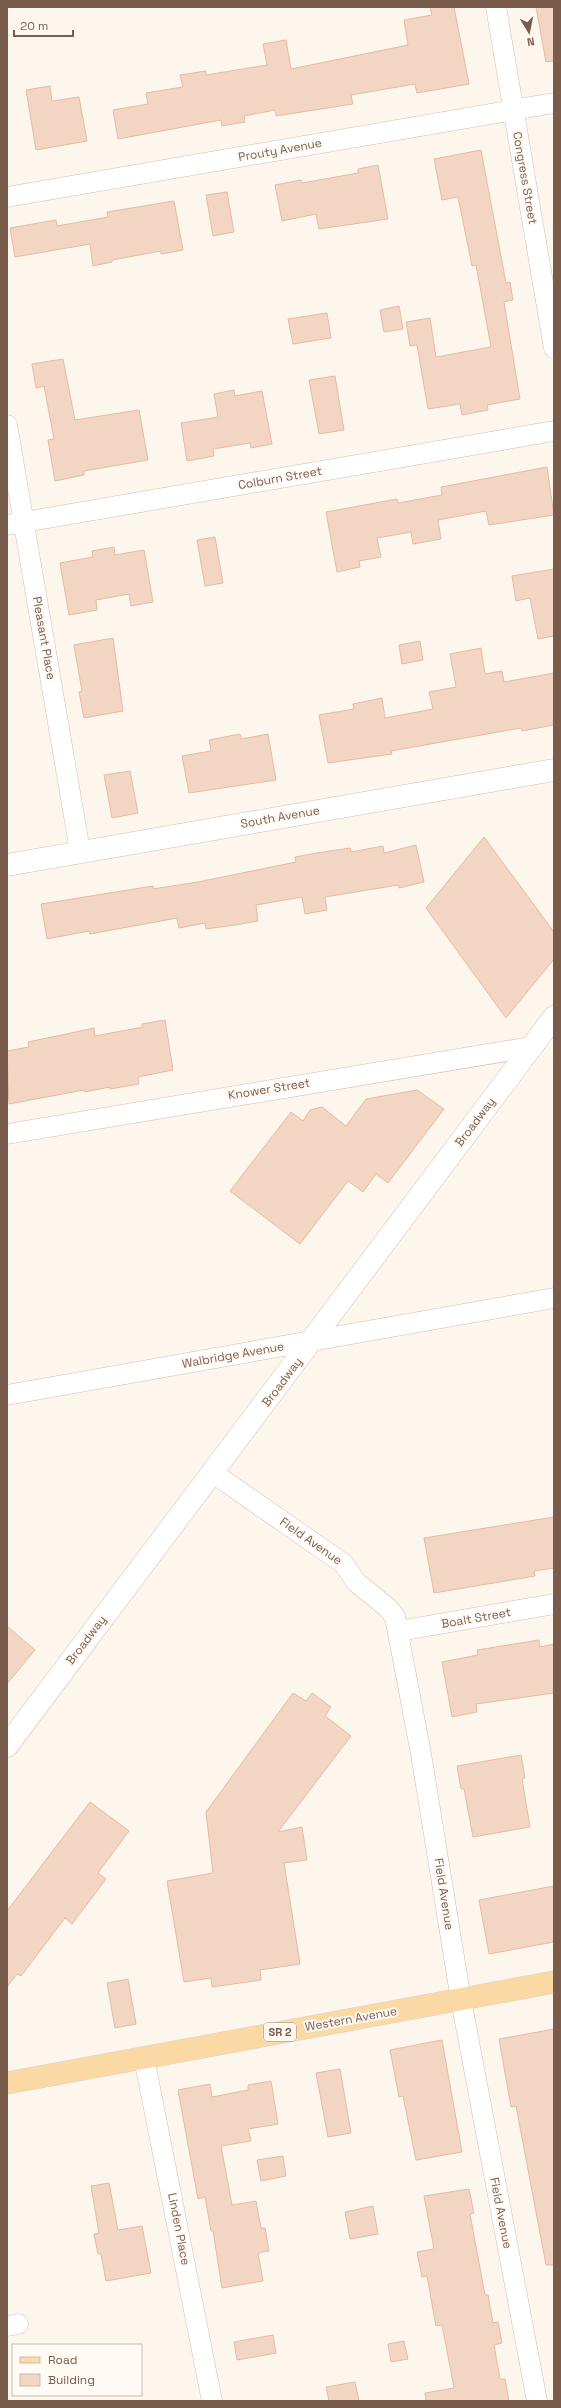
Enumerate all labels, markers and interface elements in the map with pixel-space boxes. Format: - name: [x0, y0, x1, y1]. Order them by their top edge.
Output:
- scale bar: [14, 12, 73, 38]
- north arrow: [509, 12, 549, 52]
- text: 20 m: [20, 18, 48, 34]
- text: N: [526, 34, 536, 49]
- street label: Congress Street: [509, 130, 541, 226]
- street label: Prouty Avenue: [237, 135, 323, 165]
- street label: Colburn Street: [237, 463, 323, 493]
- street label: Pleasant Place: [29, 595, 59, 681]
- street label: South Avenue: [239, 802, 321, 832]
- street label: Knower Street: [227, 1075, 311, 1103]
- street label: Broadway: [451, 1094, 499, 1150]
- street label: Walbridge Avenue: [181, 1338, 285, 1372]
- street label: Broadway: [258, 1354, 306, 1410]
- street label: Field Avenue: [277, 1514, 345, 1568]
- street label: Boalt Street: [440, 1604, 512, 1632]
- street label: Broadway: [62, 1612, 110, 1668]
- street label: Field Avenue: [430, 1857, 458, 1931]
- street label: Western Avenue: [304, 2003, 398, 2035]
- road number: SR 2: [264, 2023, 296, 2041]
- street label: Field Avenue: [486, 2176, 516, 2250]
- street label: Linden Place: [164, 2191, 194, 2267]
- legend: [12, 2344, 142, 2396]
- text: Road: [48, 2352, 77, 2368]
- text: Building: [48, 2372, 95, 2388]

